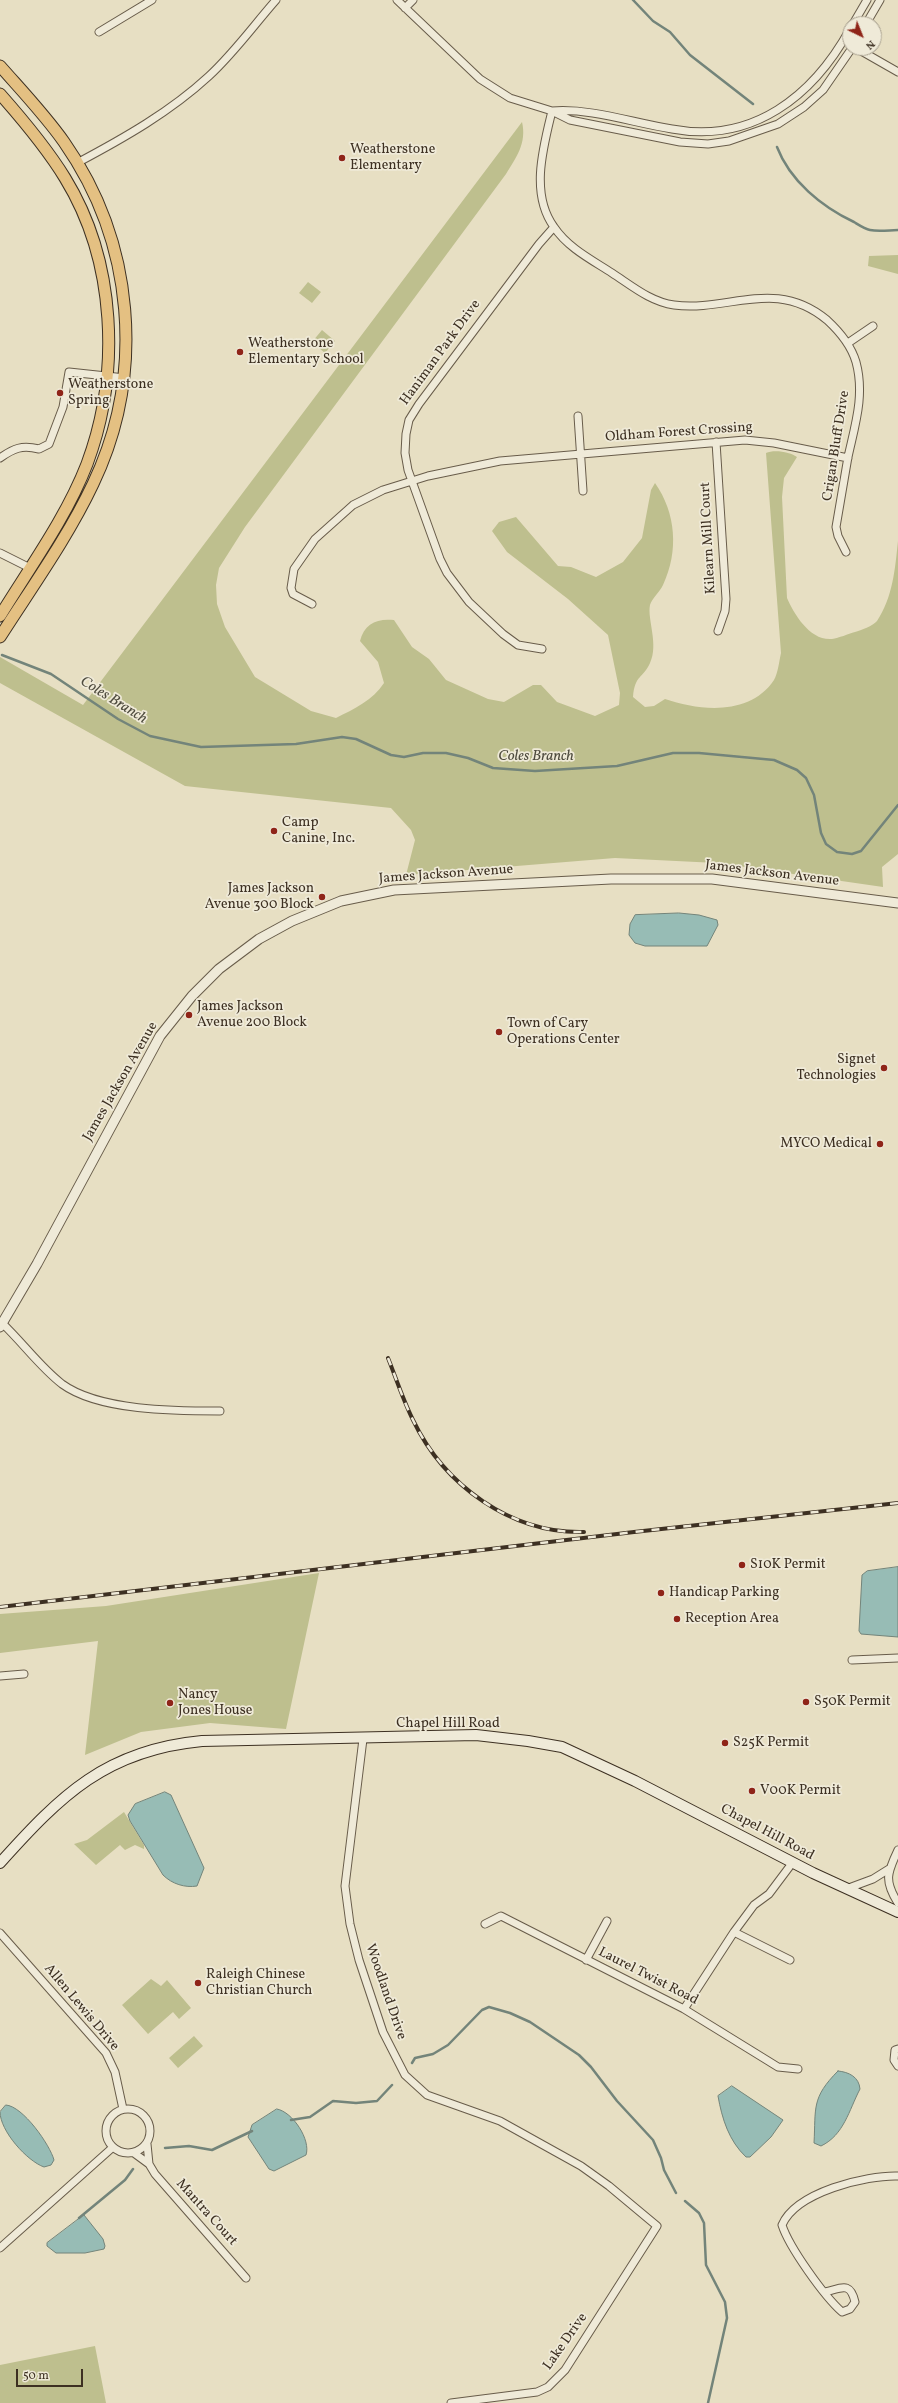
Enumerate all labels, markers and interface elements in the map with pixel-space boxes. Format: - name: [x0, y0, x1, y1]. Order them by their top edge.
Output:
- north arrow: [842, 16, 882, 56]
- text: N: [862, 36, 878, 53]
- place label: Weatherstone Elementary: [350, 142, 435, 174]
- marker: Weatherstone Elementary: [337, 153, 347, 163]
- street label: Haniman Park Drive: [397, 297, 485, 409]
- place label: Weatherstone Elementary School: [248, 336, 364, 368]
- marker: Weatherstone Elementary School: [235, 347, 245, 357]
- place label: Weatherstone Spring: [68, 377, 153, 410]
- marker: Weatherstone Spring: [55, 388, 65, 398]
- street label: Crigan Bluff Drive: [820, 390, 854, 502]
- street label: Oldham Forest Crossing: [605, 419, 753, 447]
- street label: Kilearn Mill Court: [698, 482, 720, 594]
- water label: Coles Branch: [76, 673, 150, 729]
- water label: Coles Branch: [498, 748, 574, 766]
- place label: Camp Canine, Inc.: [282, 815, 355, 848]
- marker: Camp Canine, Inc.: [269, 826, 279, 836]
- street label: James Jackson Avenue: [704, 857, 840, 891]
- street label: James Jackson Avenue: [378, 862, 514, 888]
- place label: James Jackson Avenue 300 Block: [205, 881, 314, 914]
- marker: James Jackson Avenue 300 Block: [317, 892, 327, 902]
- place label: James Jackson Avenue 200 Block: [197, 999, 307, 1032]
- marker: James Jackson Avenue 200 Block: [184, 1010, 194, 1020]
- place label: Town of Cary Operations Center: [507, 1016, 620, 1048]
- street label: James Jackson Avenue: [80, 1019, 162, 1145]
- marker: Town of Cary Operations Center: [494, 1027, 504, 1037]
- place label: Signet Technologies: [797, 1052, 876, 1084]
- marker: Signet Technologies: [879, 1063, 889, 1073]
- place label: MYCO Medical: [780, 1136, 872, 1152]
- marker: MYCO Medical: [875, 1139, 885, 1149]
- place label: S10K Permit: [750, 1557, 826, 1573]
- marker: S10K Permit: [737, 1560, 747, 1570]
- place label: Handicap Parking: [669, 1585, 779, 1601]
- marker: Handicap Parking: [656, 1588, 666, 1598]
- place label: Reception Area: [685, 1611, 779, 1627]
- marker: Reception Area: [672, 1614, 682, 1624]
- place label: Nancy Jones House: [178, 1687, 252, 1720]
- place label: S50K Permit: [814, 1694, 891, 1710]
- marker: S50K Permit: [801, 1697, 811, 1707]
- marker: Nancy Jones House: [165, 1698, 175, 1708]
- street label: Chapel Hill Road: [396, 1716, 500, 1732]
- place label: S25K Permit: [733, 1735, 809, 1751]
- marker: S25K Permit: [720, 1738, 730, 1748]
- place label: V00K Permit: [760, 1783, 841, 1799]
- marker: V00K Permit: [747, 1786, 757, 1796]
- street label: Chapel Hill Road: [717, 1801, 817, 1865]
- street label: Woodland Drive: [361, 1942, 409, 2042]
- street label: Laurel Twist Road: [595, 1945, 701, 2009]
- street label: Allen Lewis Drive: [40, 1961, 122, 2055]
- place label: Raleigh Chinese Christian Church: [206, 1967, 312, 2000]
- marker: Raleigh Chinese Christian Church: [193, 1978, 203, 1988]
- street label: Mantra Court: [172, 2176, 240, 2250]
- street label: Lake Drive: [540, 2310, 592, 2374]
- scale bar: [18, 2361, 85, 2387]
- text: 50 m: [23, 2368, 49, 2384]

